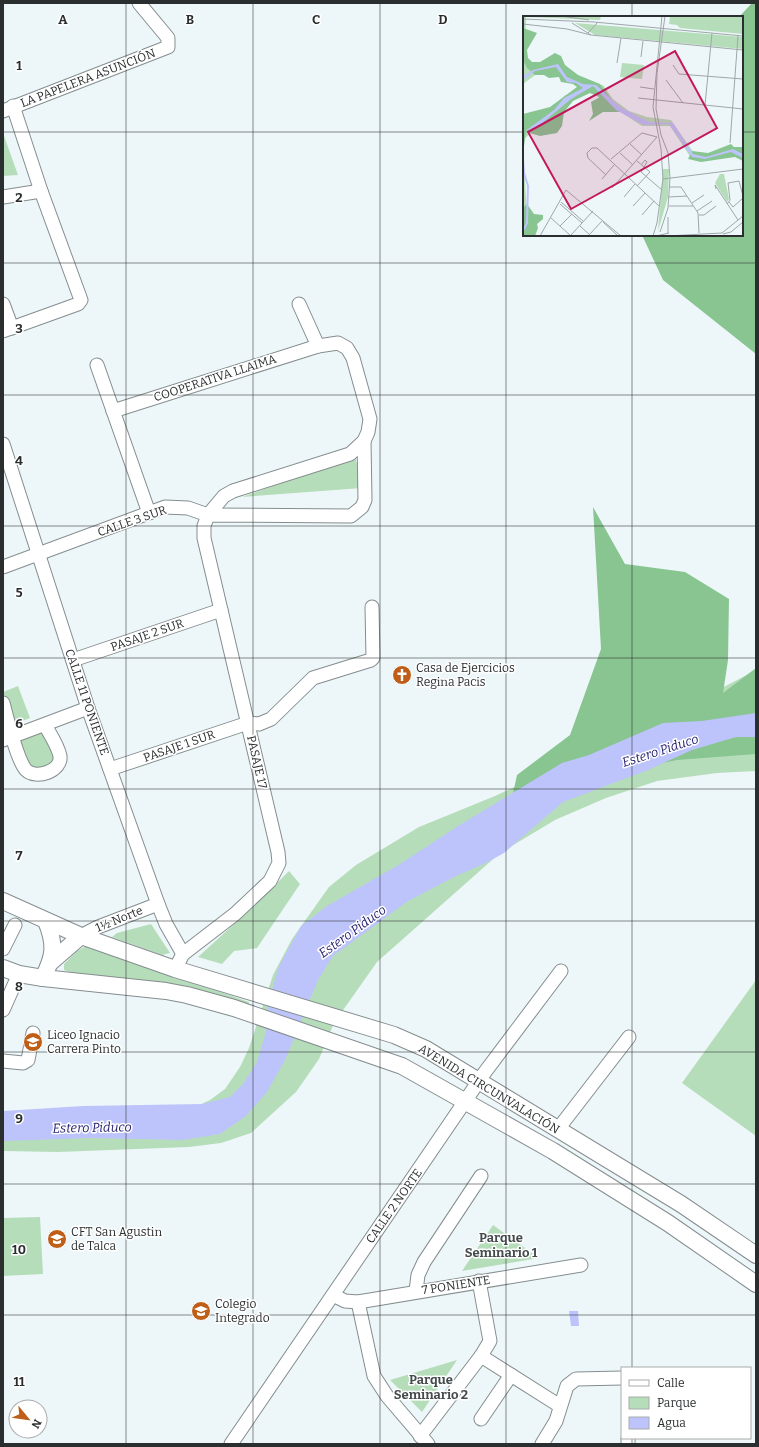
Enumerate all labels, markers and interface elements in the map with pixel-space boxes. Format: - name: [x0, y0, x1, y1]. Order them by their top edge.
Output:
- text: A: [58, 12, 68, 27]
- text: B: [186, 12, 194, 27]
- text: C: [312, 12, 320, 27]
- text: D: [438, 12, 448, 27]
- inset map: [523, 16, 743, 236]
- street label: LA PAPELERA ASUNCIÓN: [18, 45, 158, 110]
- text: 1: [16, 58, 22, 73]
- text: 2: [15, 190, 23, 205]
- text: 3: [15, 321, 23, 336]
- street label: COOPERATIVA LLAIMA: [152, 351, 279, 404]
- text: 4: [15, 453, 23, 468]
- street label: CALLE 3 SUR: [96, 503, 168, 539]
- text: 5: [15, 585, 23, 600]
- street label: PASAJE 2 SUR: [109, 616, 185, 654]
- street label: CALLE 11 PONIENTE: [62, 647, 112, 757]
- place label: Casa de Ejercicios Regina Pacis: [416, 661, 515, 689]
- church icon: Casa de Ejercicios Regina Pacis: [391, 664, 413, 686]
- text: 6: [15, 716, 23, 731]
- street label: PASAJE 1 SUR: [141, 727, 217, 765]
- water label: Estero Piduco: [620, 731, 700, 770]
- street label: PASAJE 17: [244, 734, 270, 790]
- text: 7: [16, 848, 23, 863]
- water label: Estero Piduco: [316, 902, 389, 961]
- street label: 1½ Norte: [93, 903, 145, 935]
- text: 8: [15, 979, 23, 994]
- place label: Liceo Ignacio Carrera Pinto: [47, 1028, 121, 1056]
- school or university icon: Liceo Ignacio Carrera Pinto: [22, 1031, 44, 1053]
- street label: AVENIDA CIRCUNVALACIÓN: [416, 1040, 563, 1137]
- text: 9: [15, 1111, 23, 1126]
- water label: Estero Piduco: [52, 1119, 132, 1136]
- street label: CALLE 2 NORTE: [363, 1166, 425, 1246]
- place label: CFT San Agustin de Talca: [71, 1225, 162, 1253]
- school or university icon: CFT San Agustin de Talca: [46, 1228, 68, 1250]
- district label: Parque Seminario 1: [465, 1230, 538, 1260]
- text: 10: [12, 1242, 26, 1257]
- street label: 7 PONIENTE: [421, 1273, 491, 1297]
- place label: Colegio Integrado: [215, 1297, 270, 1325]
- school or university icon: Colegio Integrado: [190, 1300, 212, 1322]
- legend: [621, 1367, 751, 1439]
- district label: Parque Seminario 2: [394, 1372, 468, 1402]
- text: 11: [13, 1374, 25, 1389]
- text: Calle: [657, 1376, 685, 1390]
- text: Parque: [657, 1396, 696, 1410]
- north arrow: [8, 1399, 48, 1439]
- text: Agua: [657, 1416, 686, 1430]
- text: N: [28, 1417, 44, 1431]

